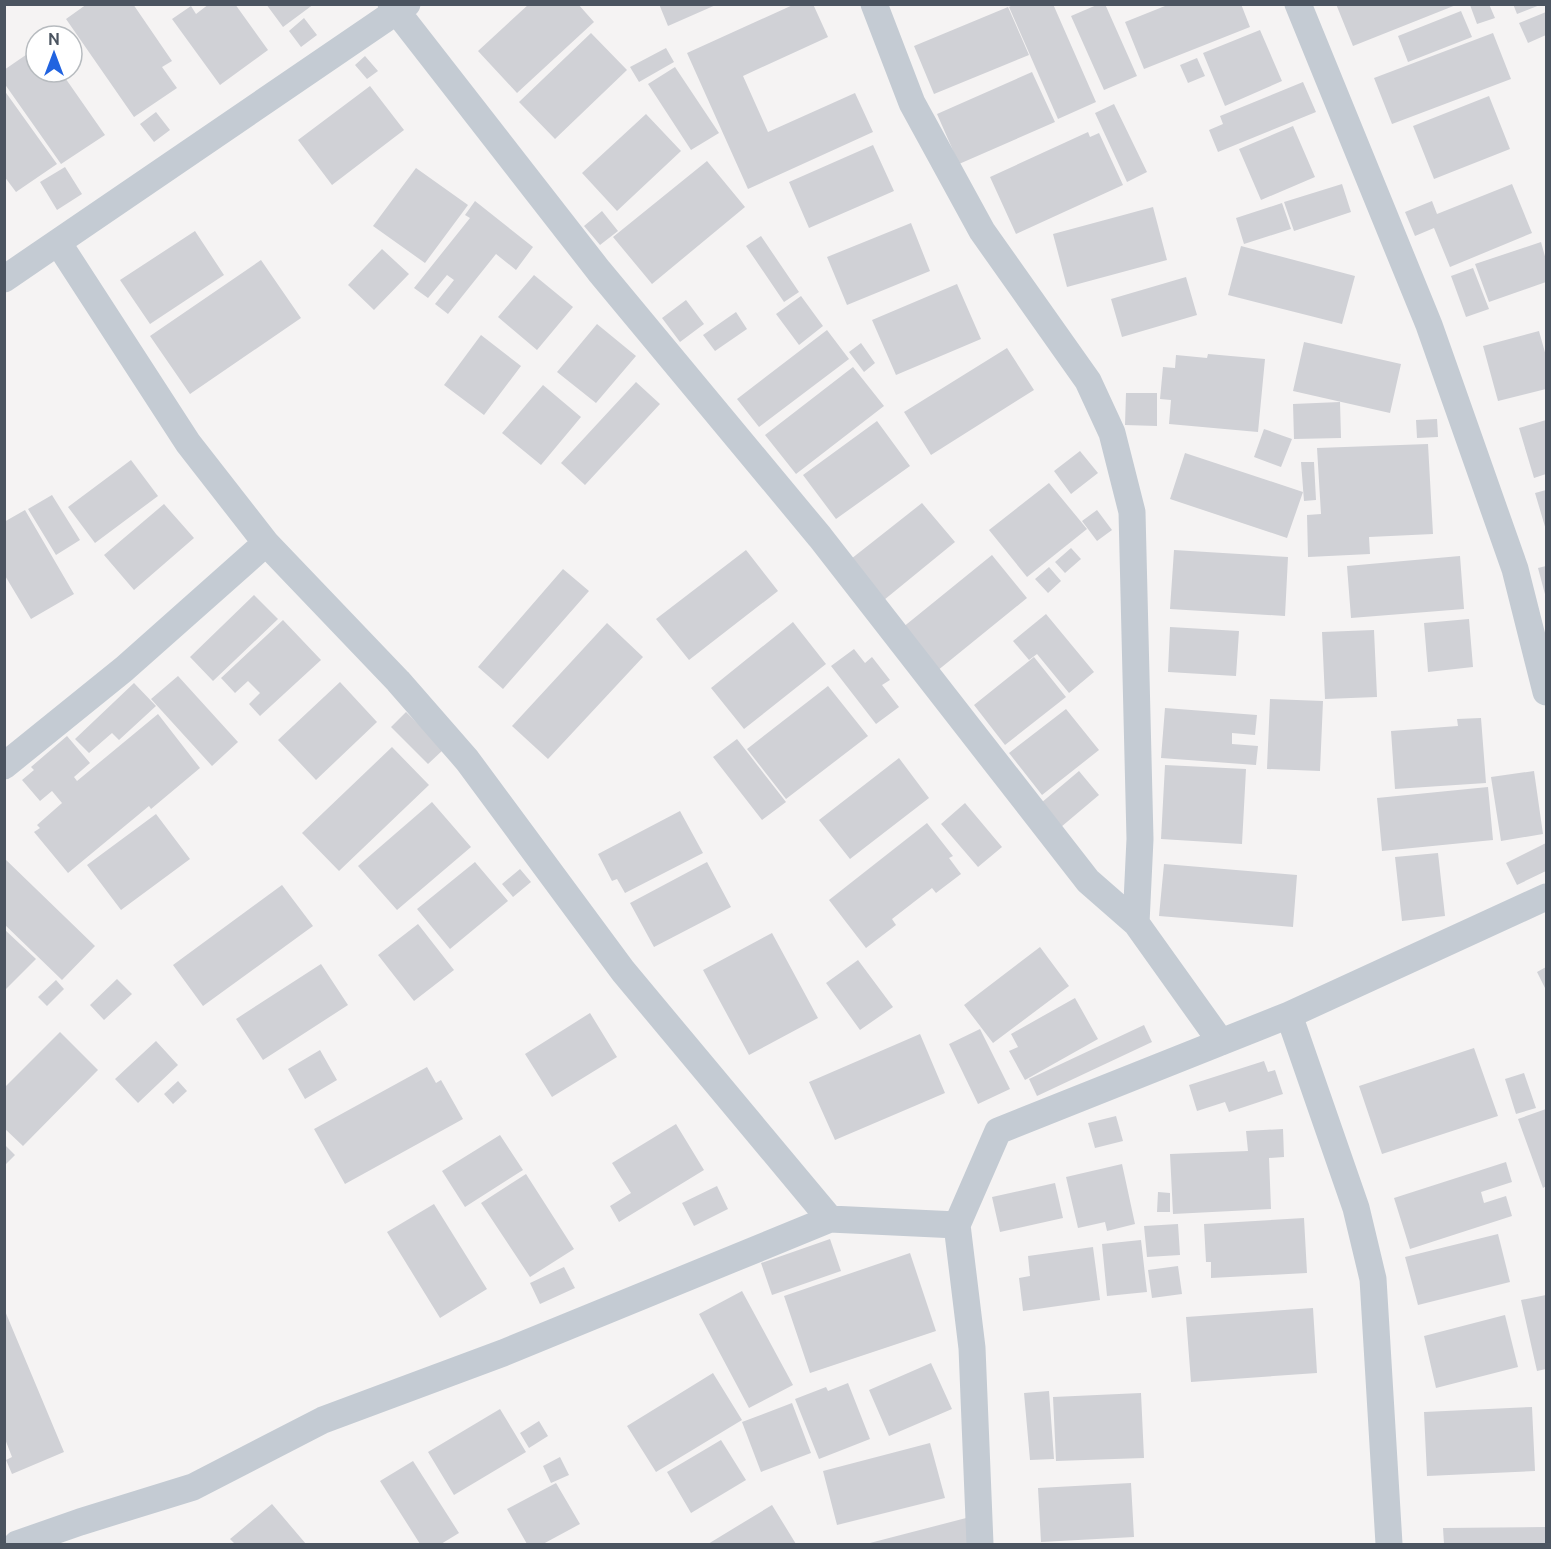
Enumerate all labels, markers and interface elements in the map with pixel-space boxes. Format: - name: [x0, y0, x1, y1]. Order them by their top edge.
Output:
- north arrow: [24, 24, 84, 84]
- text: N: [48, 30, 60, 48]

